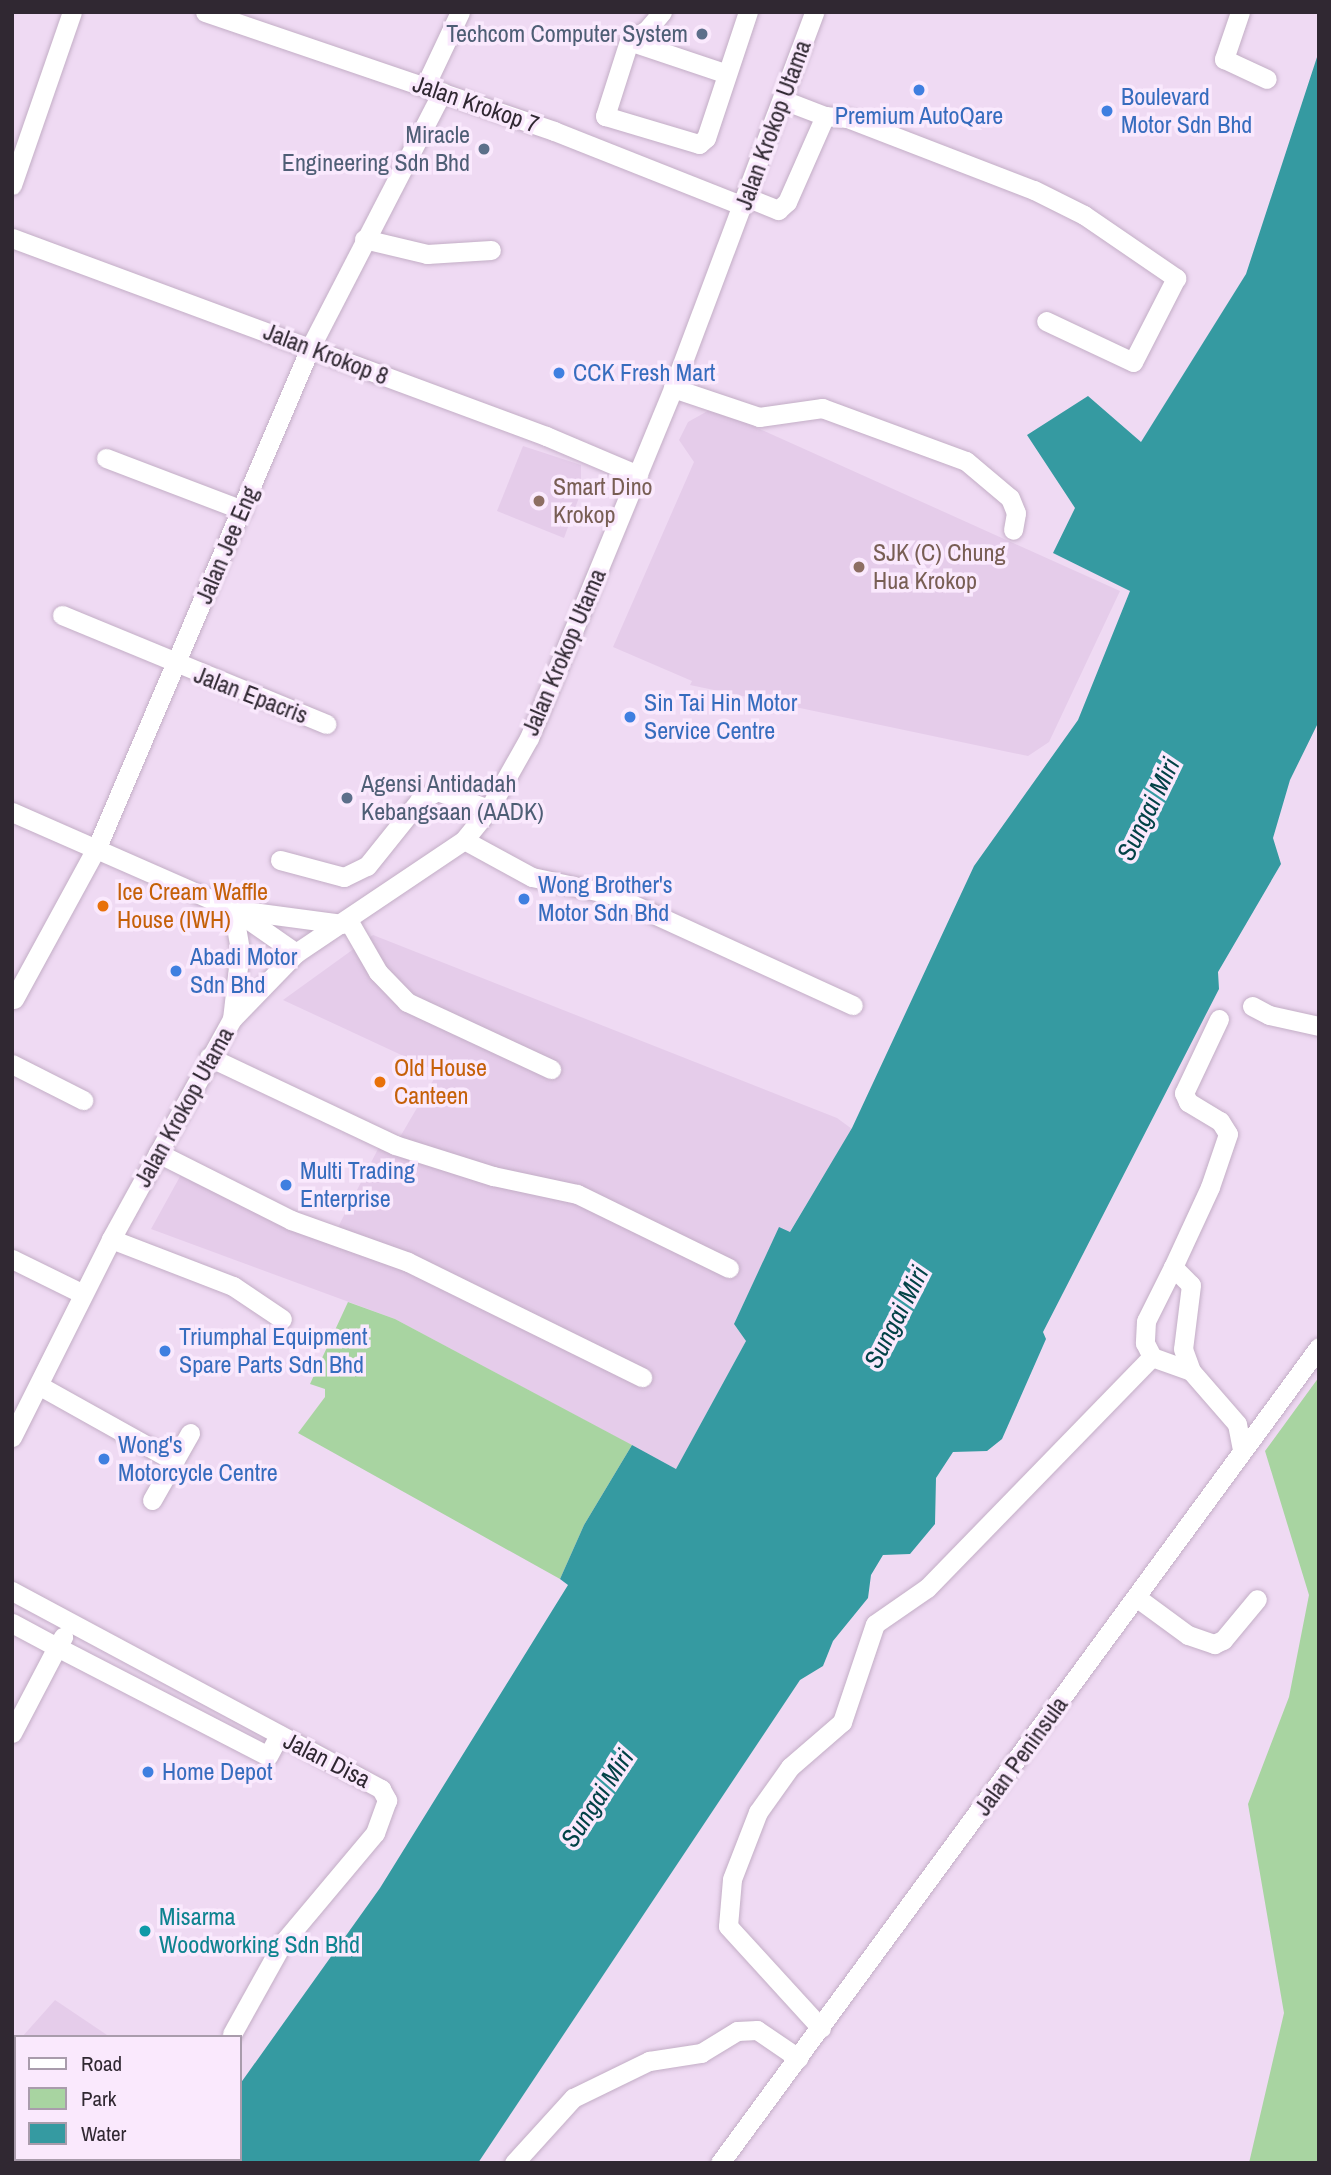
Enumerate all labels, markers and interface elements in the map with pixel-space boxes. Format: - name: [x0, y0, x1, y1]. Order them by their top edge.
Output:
- place label: Techcom Computer System: [446, 20, 688, 48]
- marker: Techcom Computer System: [694, 26, 710, 42]
- street label: Jalan Krokop Utama: [729, 36, 817, 214]
- street label: Jalan Krokop 7: [409, 69, 543, 139]
- marker: Premium AutoQare: [911, 82, 927, 98]
- place label: Boulevard Motor Sdn Bhd: [1121, 83, 1252, 139]
- place label: Premium AutoQare: [834, 102, 1004, 130]
- marker: Boulevard Motor Sdn Bhd: [1099, 103, 1115, 119]
- place label: Miracle Engineering Sdn Bhd: [282, 121, 470, 177]
- marker: Miracle Engineering Sdn Bhd: [476, 141, 492, 157]
- street label: Jalan Krokop 8: [260, 317, 392, 391]
- place label: CCK Fresh Mart: [573, 359, 715, 387]
- marker: CCK Fresh Mart: [551, 365, 567, 381]
- place label: Smart Dino Krokop: [553, 473, 653, 529]
- street label: Jalan Jee Eng: [189, 482, 265, 608]
- marker: Smart Dino Krokop: [531, 493, 547, 509]
- place label: SJK (C) Chung Hua Krokop: [873, 539, 1005, 595]
- marker: SJK (C) Chung Hua Krokop: [851, 559, 867, 575]
- street label: Jalan Krokop Utama: [516, 564, 612, 740]
- street label: Jalan Epacris: [190, 660, 312, 730]
- place label: Sin Tai Hin Motor Service Centre: [644, 689, 798, 745]
- marker: Sin Tai Hin Motor Service Centre: [622, 709, 638, 725]
- water label: Sungai Miri: [1110, 753, 1186, 865]
- place label: Agensi Antidadah Kebangsaan (AADK): [361, 770, 544, 826]
- marker: Agensi Antidadah Kebangsaan (AADK): [339, 790, 355, 806]
- place label: Wong Brother's Motor Sdn Bhd: [538, 871, 673, 927]
- place label: Ice Cream Waffle House (IWH): [117, 878, 268, 934]
- marker: Wong Brother's Motor Sdn Bhd: [516, 891, 532, 907]
- marker: Ice Cream Waffle House (IWH): [95, 898, 111, 914]
- place label: Abadi Motor Sdn Bhd: [190, 943, 297, 999]
- marker: Abadi Motor Sdn Bhd: [168, 963, 184, 979]
- street label: Jalan Krokop Utama: [128, 1022, 240, 1192]
- place label: Old House Canteen: [394, 1054, 487, 1110]
- marker: Old House Canteen: [372, 1074, 388, 1090]
- place label: Multi Trading Enterprise: [300, 1157, 415, 1213]
- marker: Multi Trading Enterprise: [278, 1177, 294, 1193]
- water label: Sungai Miri: [857, 1261, 935, 1373]
- place label: Triumphal Equipment Spare Parts Sdn Bhd: [179, 1323, 368, 1379]
- marker: Triumphal Equipment Spare Parts Sdn Bhd: [157, 1343, 173, 1359]
- place label: Wong's Motorcycle Centre: [118, 1431, 278, 1487]
- marker: Wong's Motorcycle Centre: [96, 1451, 112, 1467]
- street label: Jalan Peninsula: [968, 1691, 1074, 1821]
- street label: Jalan Disa: [279, 1726, 375, 1794]
- water label: Sungai Miri: [554, 1743, 640, 1853]
- place label: Home Depot: [162, 1758, 272, 1786]
- marker: Home Depot: [140, 1764, 156, 1780]
- place label: Misarma Woodworking Sdn Bhd: [159, 1903, 360, 1959]
- marker: Misarma Woodworking Sdn Bhd: [137, 1923, 153, 1939]
- legend: [14, 2035, 242, 2161]
- text: Road: [81, 2049, 122, 2078]
- text: Park: [81, 2084, 116, 2113]
- text: Water: [81, 2119, 126, 2148]

